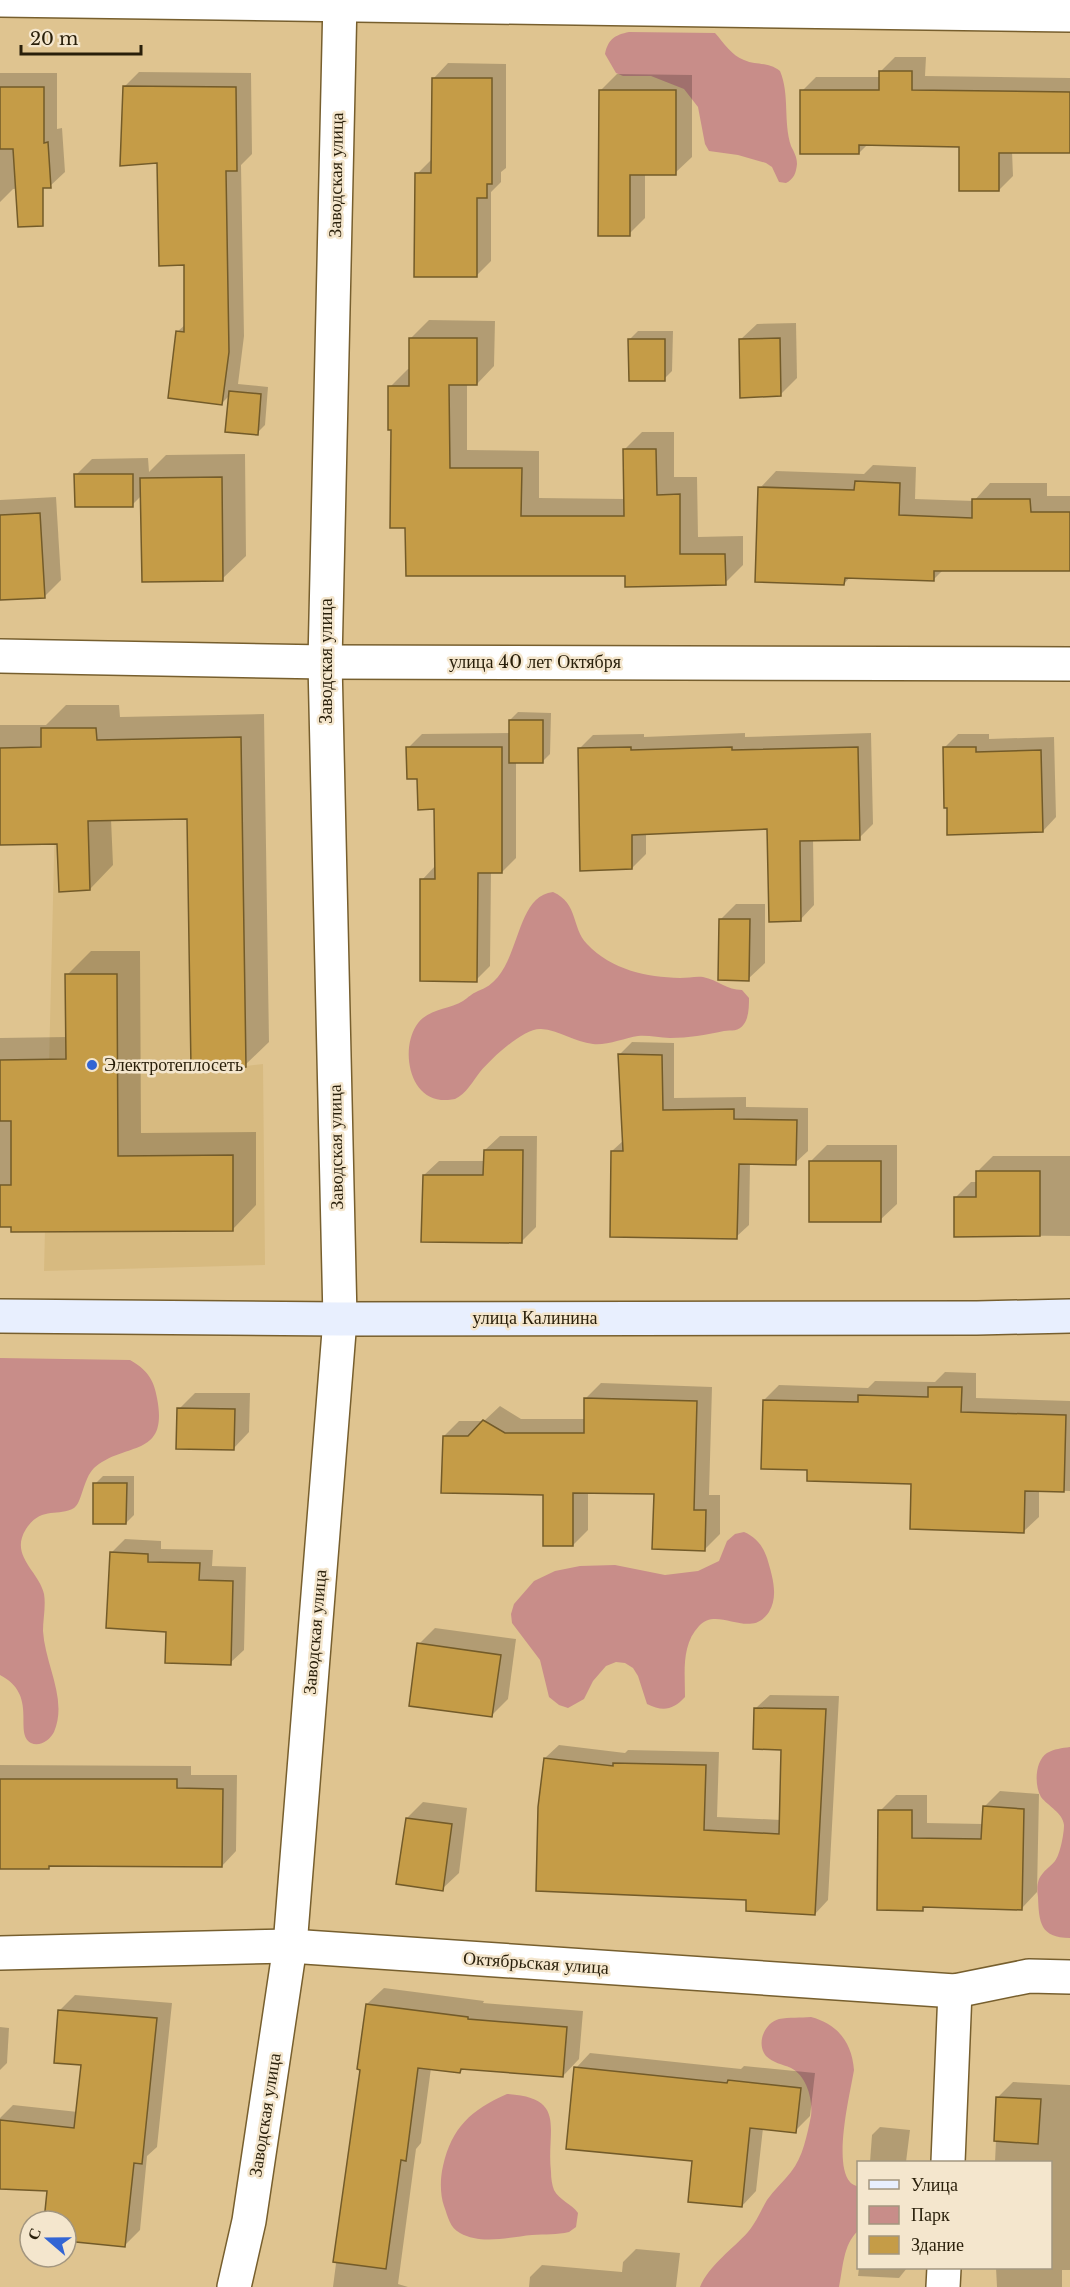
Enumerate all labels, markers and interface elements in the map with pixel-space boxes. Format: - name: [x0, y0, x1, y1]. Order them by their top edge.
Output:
- scale bar: [21, 18, 141, 56]
- text: 20 m: [30, 28, 78, 50]
- street label: Заводская улица: [324, 112, 348, 238]
- street label: Заводская улица: [315, 598, 337, 724]
- street label: улица 40 лет Октября: [449, 651, 621, 673]
- place label: Электротеплосеть: [104, 1054, 243, 1076]
- marker: Электротеплосеть: [85, 1058, 99, 1072]
- street label: Заводская улица: [324, 1084, 348, 1210]
- street label: улица Калинина: [472, 1307, 598, 1329]
- street label: Заводская улица: [299, 1569, 331, 1695]
- street label: Октябрьская улица: [462, 1947, 610, 1979]
- street label: Заводская улица: [244, 2051, 286, 2179]
- legend: [857, 2161, 1052, 2269]
- text: Улица: [911, 2174, 958, 2196]
- text: Парк: [911, 2204, 950, 2226]
- north arrow: [18, 2209, 78, 2269]
- text: С: [23, 2225, 45, 2243]
- text: Здание: [911, 2234, 964, 2256]

